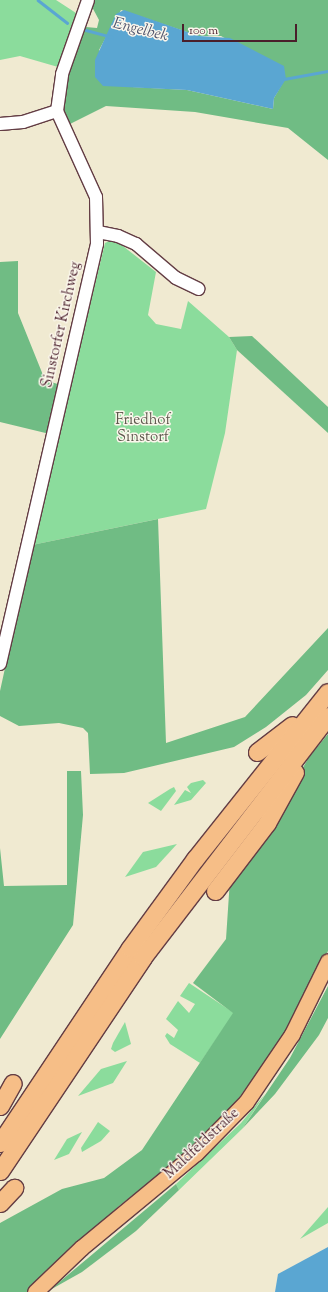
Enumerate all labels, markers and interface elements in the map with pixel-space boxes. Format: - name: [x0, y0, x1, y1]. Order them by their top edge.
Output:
- water label: Engelbek: [110, 15, 170, 47]
- scale bar: [184, 16, 299, 42]
- text: 100 m: [189, 22, 218, 40]
- street label: Sinstorfer Kirchweg: [39, 260, 85, 390]
- park label: Friedhof Sinstorf: [115, 411, 171, 446]
- street label: Maldfeldstraße: [161, 1105, 243, 1183]

